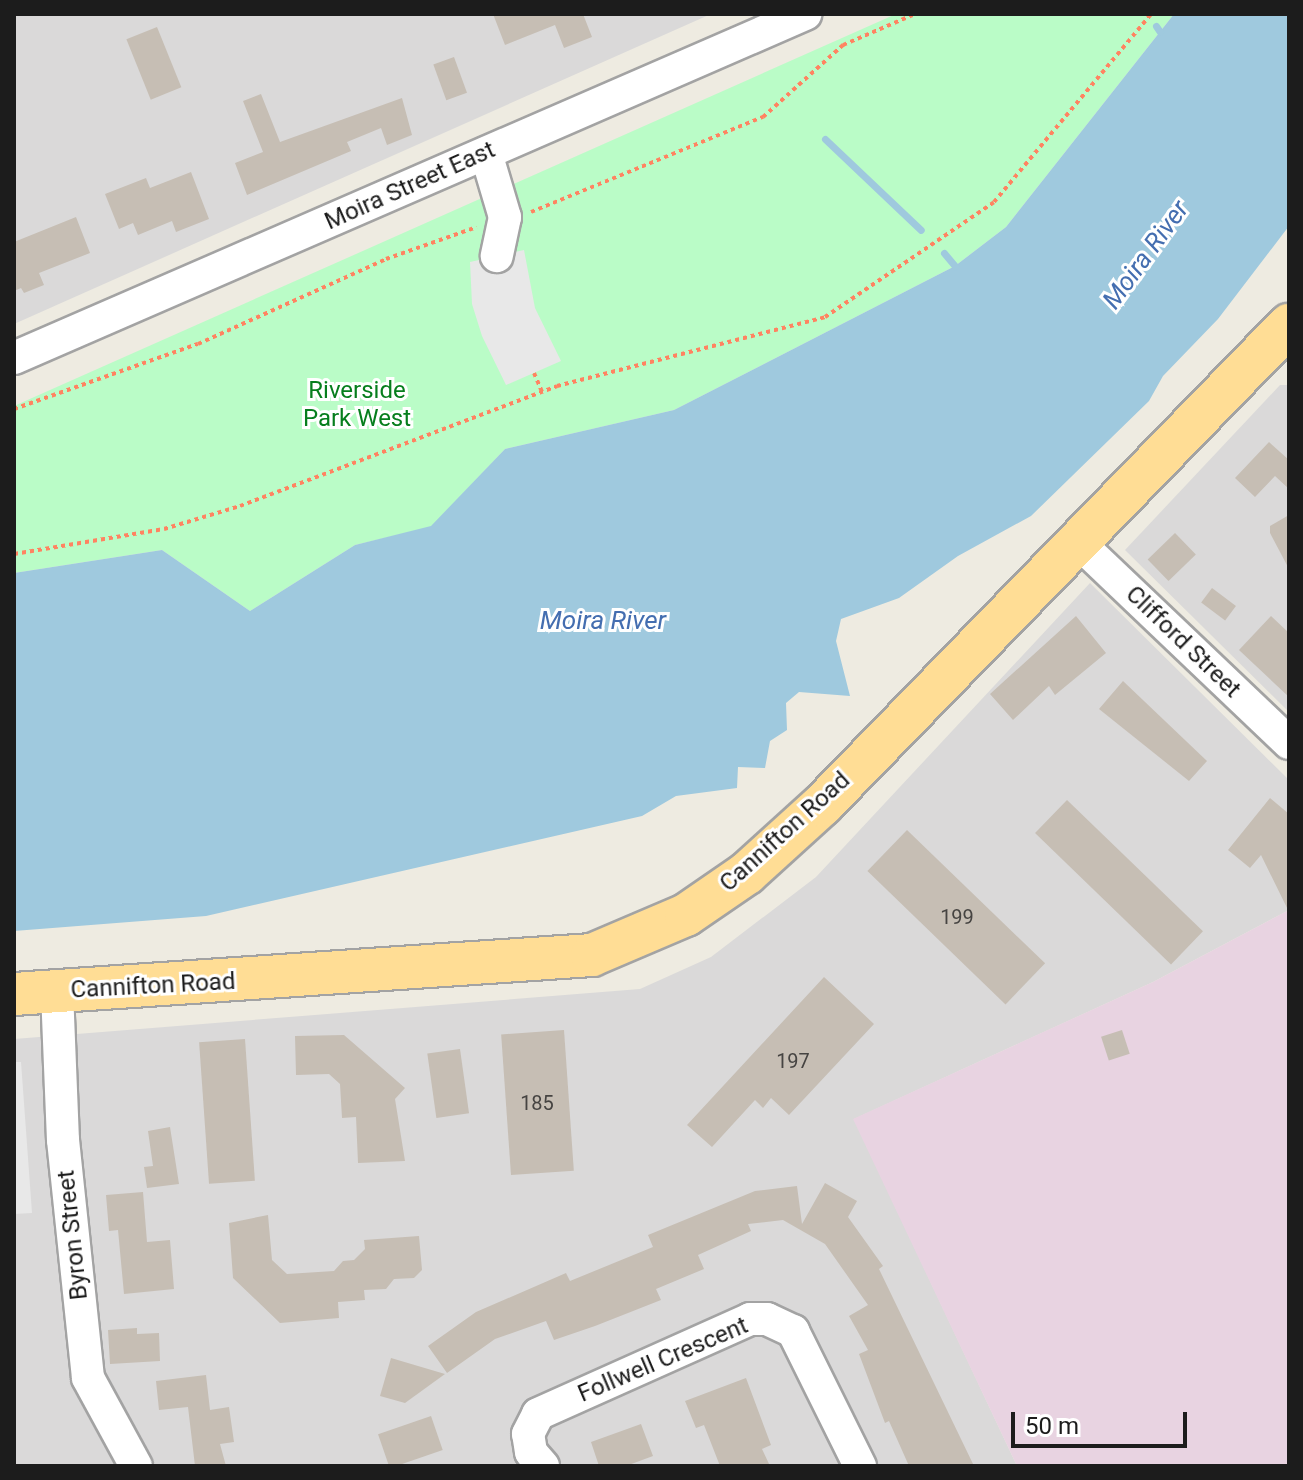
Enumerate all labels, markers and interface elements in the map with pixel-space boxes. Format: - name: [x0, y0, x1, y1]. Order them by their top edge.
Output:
- street label: Moira Street East: [320, 136, 500, 236]
- water label: Moira River: [1096, 195, 1196, 315]
- park label: Riverside Park West: [303, 377, 411, 433]
- street label: Clifford Street: [1120, 580, 1246, 704]
- water label: Moira River: [540, 605, 666, 637]
- street label: Cannifton Road: [714, 766, 856, 898]
- house number: 199: [940, 905, 974, 929]
- street label: Cannifton Road: [70, 967, 236, 1005]
- house number: 197: [776, 1049, 810, 1073]
- house number: 185: [520, 1091, 554, 1115]
- street label: Byron Street: [52, 1169, 94, 1301]
- street label: Follwell Crescent: [574, 1311, 752, 1409]
- scale bar: [1015, 1396, 1191, 1446]
- text: 50 m: [1025, 1412, 1079, 1440]

